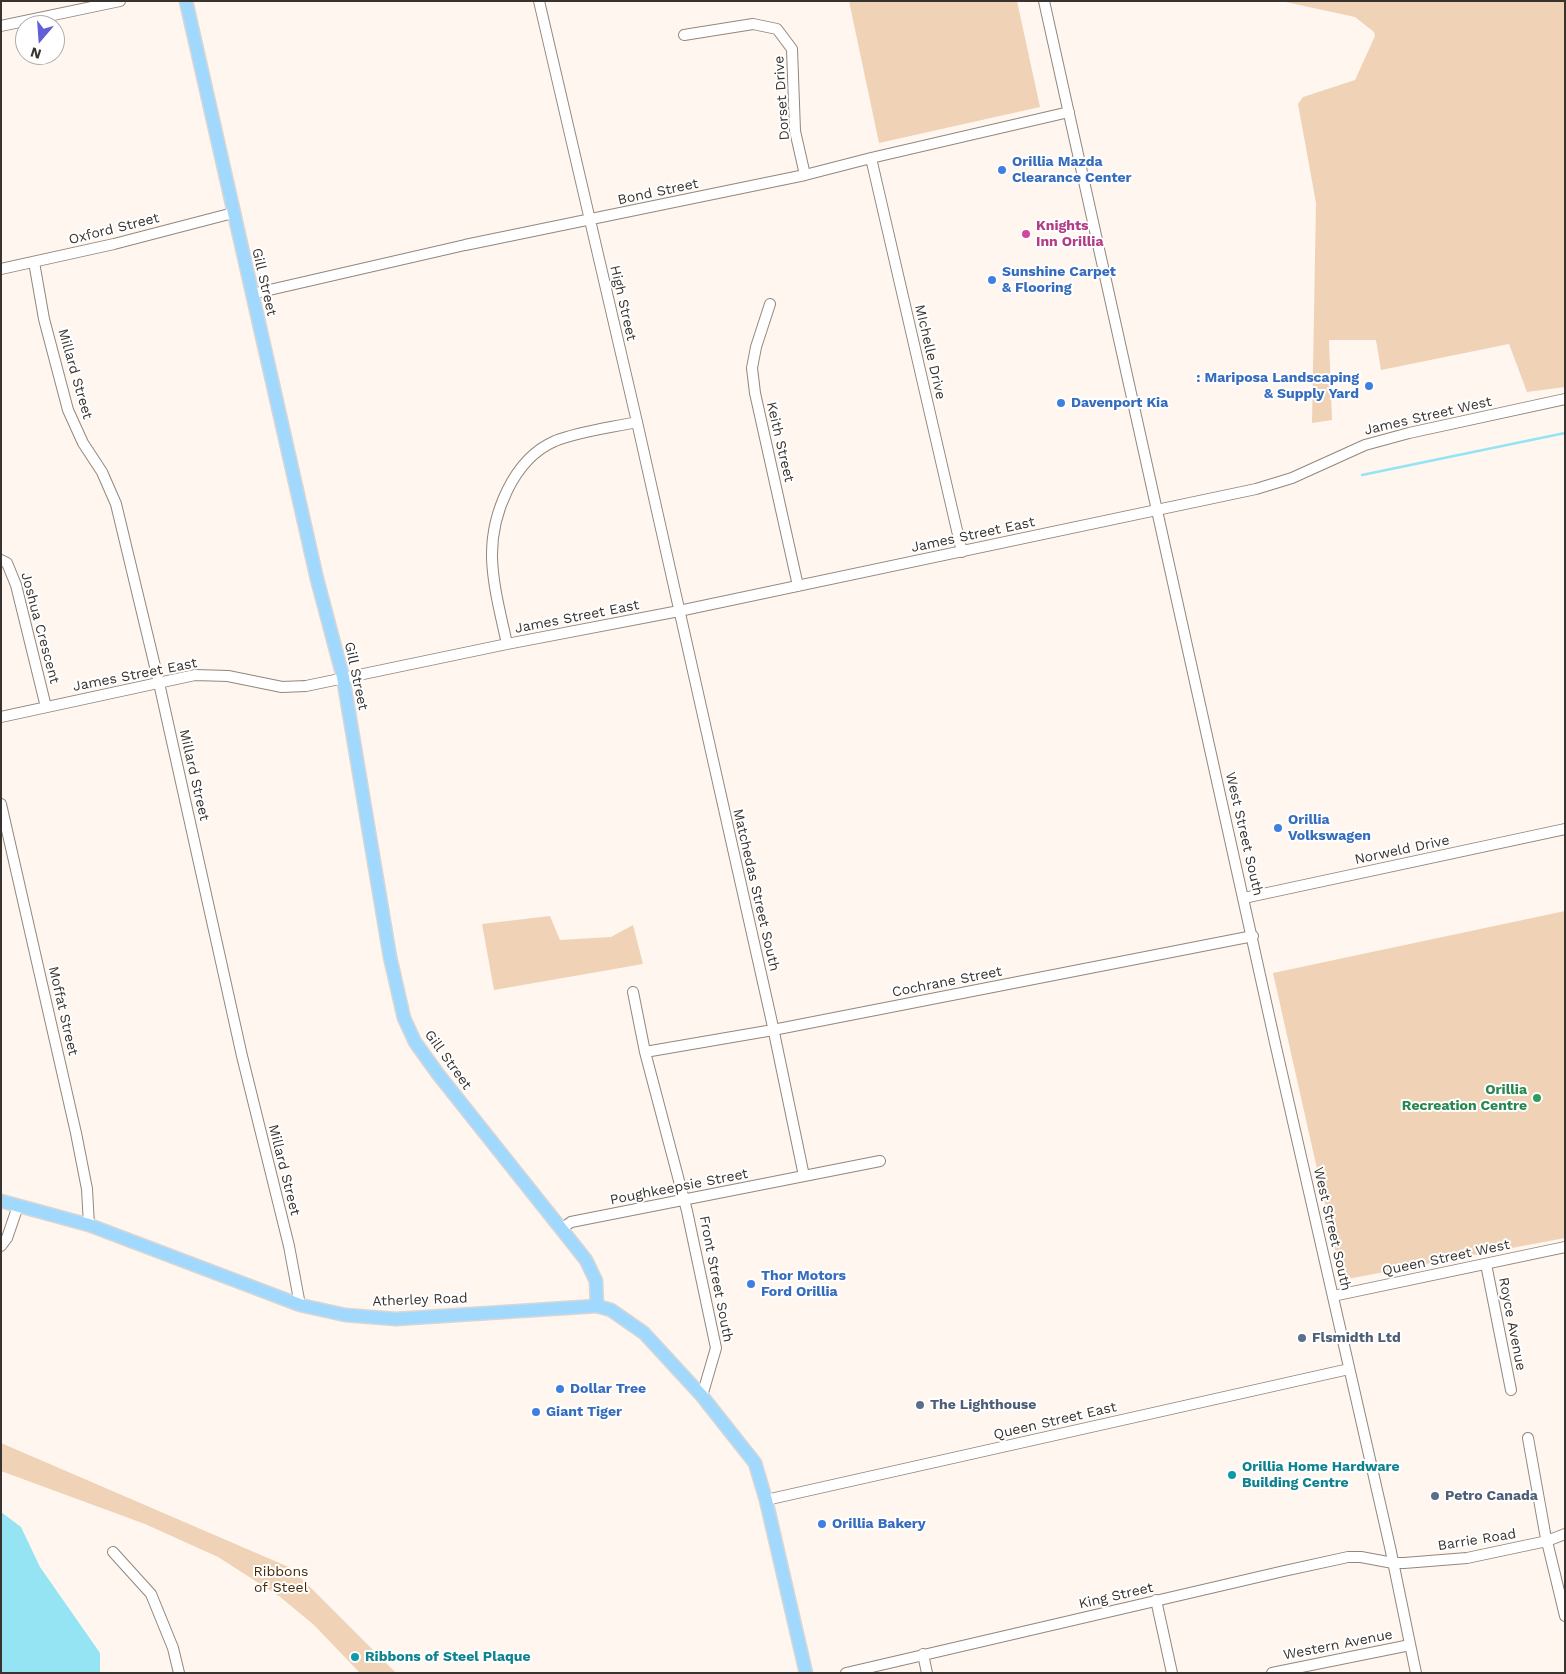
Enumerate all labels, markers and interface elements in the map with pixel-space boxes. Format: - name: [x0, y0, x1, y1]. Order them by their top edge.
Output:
- north arrow: [15, 15, 65, 65]
- text: N: [28, 44, 43, 63]
- street label: Dorset Drive: [771, 55, 793, 141]
- place label: Orillia Mazda Clearance Center: [1012, 154, 1132, 186]
- marker: Orillia Mazda Clearance Center: [996, 164, 1008, 176]
- street label: Bond Street: [616, 175, 700, 209]
- street label: Oxford Street: [67, 210, 161, 248]
- place label: Knights Inn Orillia: [1036, 218, 1104, 250]
- marker: Knights Inn Orillia: [1020, 228, 1032, 240]
- street label: Gill Street: [248, 246, 280, 318]
- street label: High Street: [606, 264, 640, 342]
- place label: Sunshine Carpet & Flooring: [1002, 264, 1116, 296]
- marker: Sunshine Carpet & Flooring: [986, 274, 998, 286]
- street label: MIchelle Drive: [911, 303, 949, 401]
- street label: Millard Street: [54, 327, 96, 421]
- place label: : Mariposa Landscaping & Supply Yard: [1196, 370, 1359, 402]
- marker: : Mariposa Landscaping & Supply Yard: [1363, 380, 1375, 392]
- street label: James Street West: [1363, 393, 1493, 439]
- place label: Davenport Kia: [1071, 395, 1168, 411]
- marker: Davenport Kia: [1055, 397, 1067, 409]
- street label: Keith Street: [763, 400, 797, 484]
- street label: James Street East: [910, 514, 1036, 556]
- street label: Joshua Crescent: [17, 571, 63, 685]
- street label: James Street East: [513, 597, 641, 637]
- street label: Gill Street: [341, 640, 371, 712]
- street label: James Street East: [71, 655, 199, 695]
- street label: Millard Street: [175, 728, 213, 822]
- street label: West Street South: [1222, 770, 1266, 898]
- street label: Matchedas Street South: [729, 807, 783, 973]
- place label: Orillia Volkswagen: [1288, 812, 1371, 844]
- marker: Orillia Volkswagen: [1272, 822, 1284, 834]
- street label: Norweld Drive: [1353, 832, 1451, 868]
- street label: Cochrane Street: [891, 963, 1003, 1001]
- street label: Moffat Street: [45, 965, 81, 1057]
- street label: Gill Street: [421, 1027, 475, 1093]
- place label: Orillia Recreation Centre: [1402, 1082, 1527, 1114]
- marker: Orillia Recreation Centre: [1531, 1092, 1543, 1104]
- street label: Millard Street: [265, 1123, 303, 1217]
- street label: Poughkeepsie Street: [609, 1165, 749, 1209]
- street label: West Street South: [1310, 1165, 1354, 1293]
- street label: Front Street South: [695, 1214, 737, 1344]
- street label: Queen Street West: [1381, 1236, 1511, 1280]
- place label: Thor Motors Ford Orillia: [761, 1268, 846, 1300]
- street label: Royce Avenue: [1495, 1276, 1529, 1372]
- marker: Thor Motors Ford Orillia: [745, 1278, 757, 1290]
- street label: Atherley Road: [372, 1290, 468, 1310]
- place label: Flsmidth Ltd: [1312, 1330, 1401, 1346]
- marker: Flsmidth Ltd: [1296, 1332, 1308, 1344]
- place label: Dollar Tree: [570, 1381, 646, 1397]
- marker: Dollar Tree: [554, 1383, 566, 1395]
- place label: The Lighthouse: [930, 1397, 1036, 1413]
- marker: The Lighthouse: [914, 1399, 926, 1411]
- street label: Queen Street East: [992, 1399, 1118, 1443]
- place label: Giant Tiger: [546, 1404, 622, 1420]
- marker: Giant Tiger: [530, 1406, 542, 1418]
- place label: Orillia Home Hardware Building Centre: [1242, 1459, 1400, 1491]
- marker: Orillia Home Hardware Building Centre: [1226, 1469, 1238, 1481]
- place label: Petro Canada: [1445, 1488, 1538, 1504]
- marker: Petro Canada: [1429, 1490, 1441, 1502]
- place label: Orillia Bakery: [832, 1516, 926, 1532]
- marker: Orillia Bakery: [816, 1518, 828, 1530]
- street label: Barrie Road: [1437, 1526, 1517, 1554]
- park label: Ribbons of Steel: [254, 1564, 308, 1596]
- street label: King Street: [1077, 1579, 1155, 1613]
- street label: Western Avenue: [1282, 1626, 1394, 1664]
- place label: Ribbons of Steel Plaque: [365, 1649, 531, 1665]
- marker: Ribbons of Steel Plaque: [349, 1651, 361, 1663]

